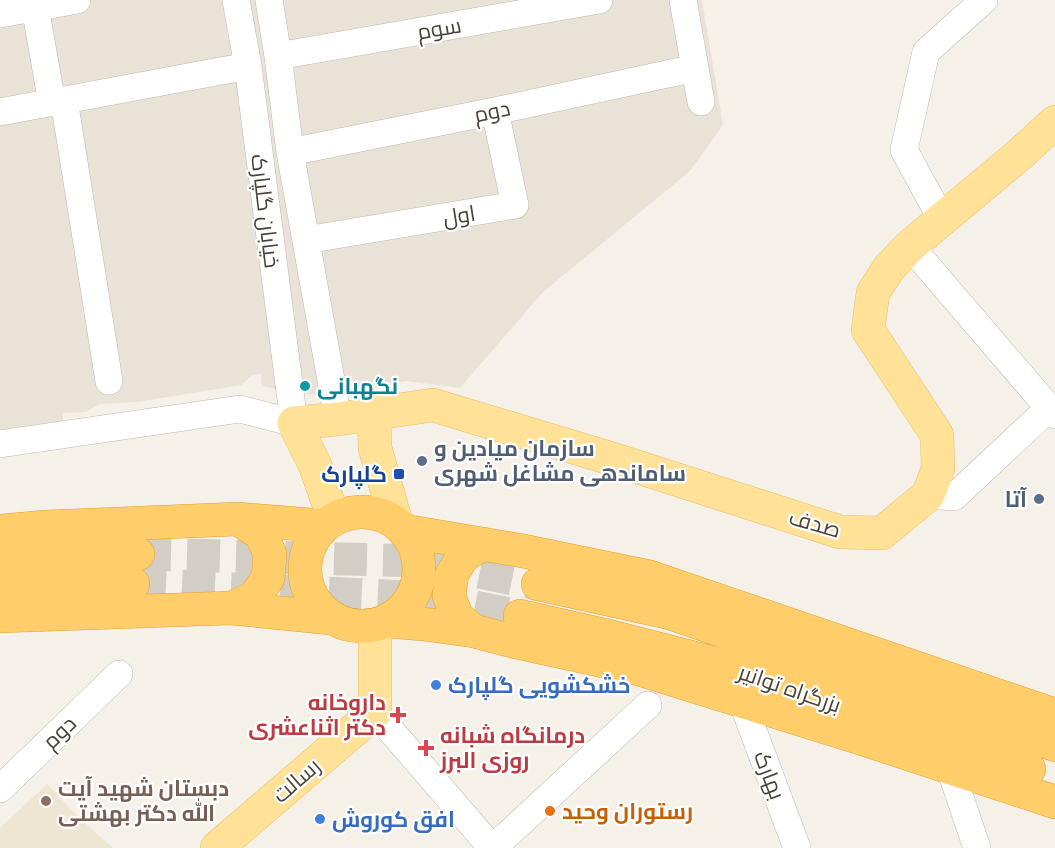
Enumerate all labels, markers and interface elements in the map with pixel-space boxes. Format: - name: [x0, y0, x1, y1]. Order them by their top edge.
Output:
- street label: سوم: [415, 11, 464, 48]
- street label: دوم: [471, 95, 513, 130]
- street label: خیابان گلپارک: [245, 152, 286, 270]
- street label: اول: [441, 200, 477, 231]
- place label: نگهبانی: [317, 373, 398, 400]
- marker: نگهبانی: [298, 379, 312, 393]
- place label: سازمان میادین و ساماندهی مشاغل شهری: [434, 435, 686, 487]
- marker: سازمان میادین و ساماندهی مشاغل شهری: [415, 454, 429, 468]
- place label: گلپارک: [321, 461, 387, 490]
- marker: گلپارک: [392, 467, 406, 481]
- place label: آتا: [1005, 486, 1027, 513]
- marker: آتا: [1032, 492, 1046, 506]
- street label: صدف: [786, 503, 844, 544]
- street label: بزرگراه توانیر: [733, 658, 845, 719]
- place label: خشکشویی گلپارک: [448, 672, 631, 701]
- marker: خشکشویی گلپارک: [429, 678, 443, 692]
- place label: داروخانه دکتر اثناعشری: [248, 689, 386, 741]
- marker: داروخانه دکتر اثناعشری: [391, 708, 405, 722]
- street label: دوم: [37, 710, 83, 756]
- place label: درمانگاه شبانه روزی البرز: [439, 722, 585, 774]
- marker: درمانگاه شبانه روزی البرز: [417, 739, 435, 757]
- street label: بهارک: [748, 747, 791, 803]
- street label: رسالت: [267, 752, 326, 808]
- place label: دبستان شهید آیت الله دکتر بهشتی: [58, 775, 229, 827]
- marker: دبستان شهید آیت الله دکتر بهشتی: [39, 794, 53, 808]
- place label: رستوران وحید: [562, 798, 693, 825]
- marker: رستوران وحید: [543, 804, 557, 818]
- place label: افق کوروش: [332, 806, 455, 833]
- marker: افق کوروش: [313, 812, 327, 826]

